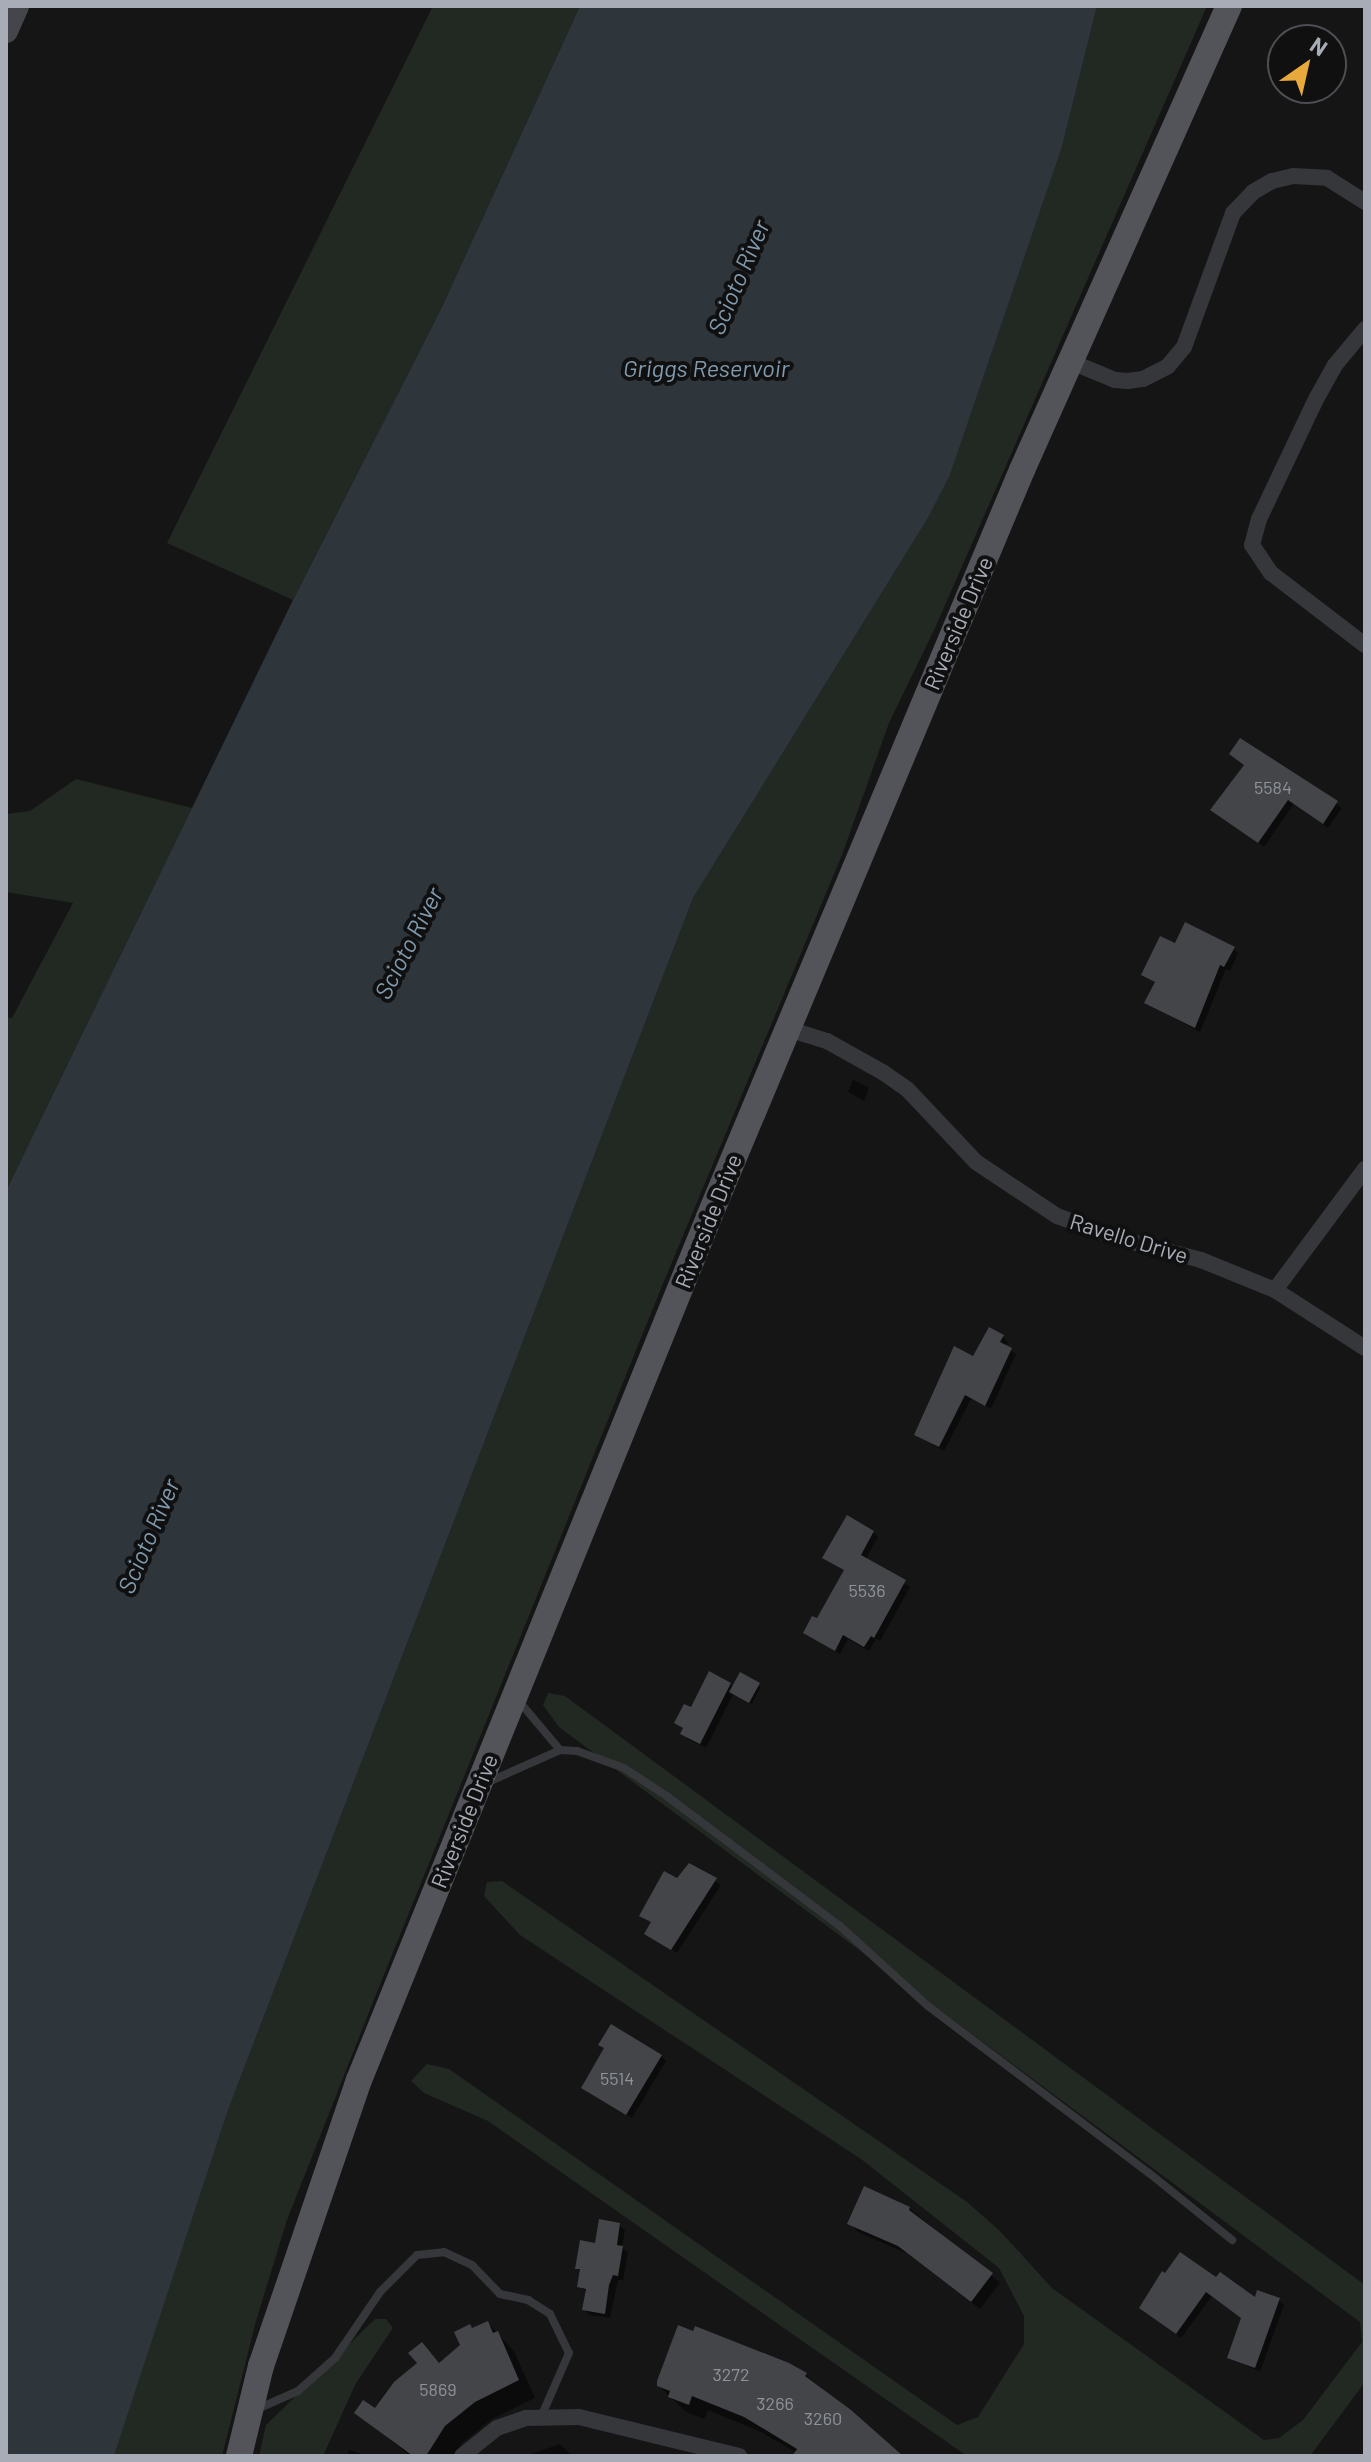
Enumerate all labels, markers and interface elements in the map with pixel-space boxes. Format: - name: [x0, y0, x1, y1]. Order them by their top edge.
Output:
- north arrow: [1267, 24, 1347, 104]
- text: N: [1306, 31, 1333, 61]
- water label: Scioto River: [701, 215, 775, 339]
- water label: Griggs Reservoir: [623, 354, 789, 382]
- street label: Riverside Drive: [918, 552, 998, 694]
- house number: 5584: [1254, 776, 1292, 798]
- water label: Scioto River: [368, 882, 448, 1004]
- street label: Riverside Drive: [669, 1150, 747, 1292]
- street label: Ravello Drive: [1067, 1208, 1191, 1268]
- water label: Scioto River: [111, 1474, 185, 1598]
- house number: 5536: [848, 1579, 886, 1601]
- street label: Riverside Drive: [425, 1750, 503, 1892]
- house number: 5514: [600, 2067, 634, 2089]
- house number: 3272: [712, 2363, 750, 2385]
- house number: 5869: [419, 2378, 457, 2400]
- house number: 3266: [756, 2392, 794, 2414]
- house number: 3260: [804, 2407, 842, 2429]

